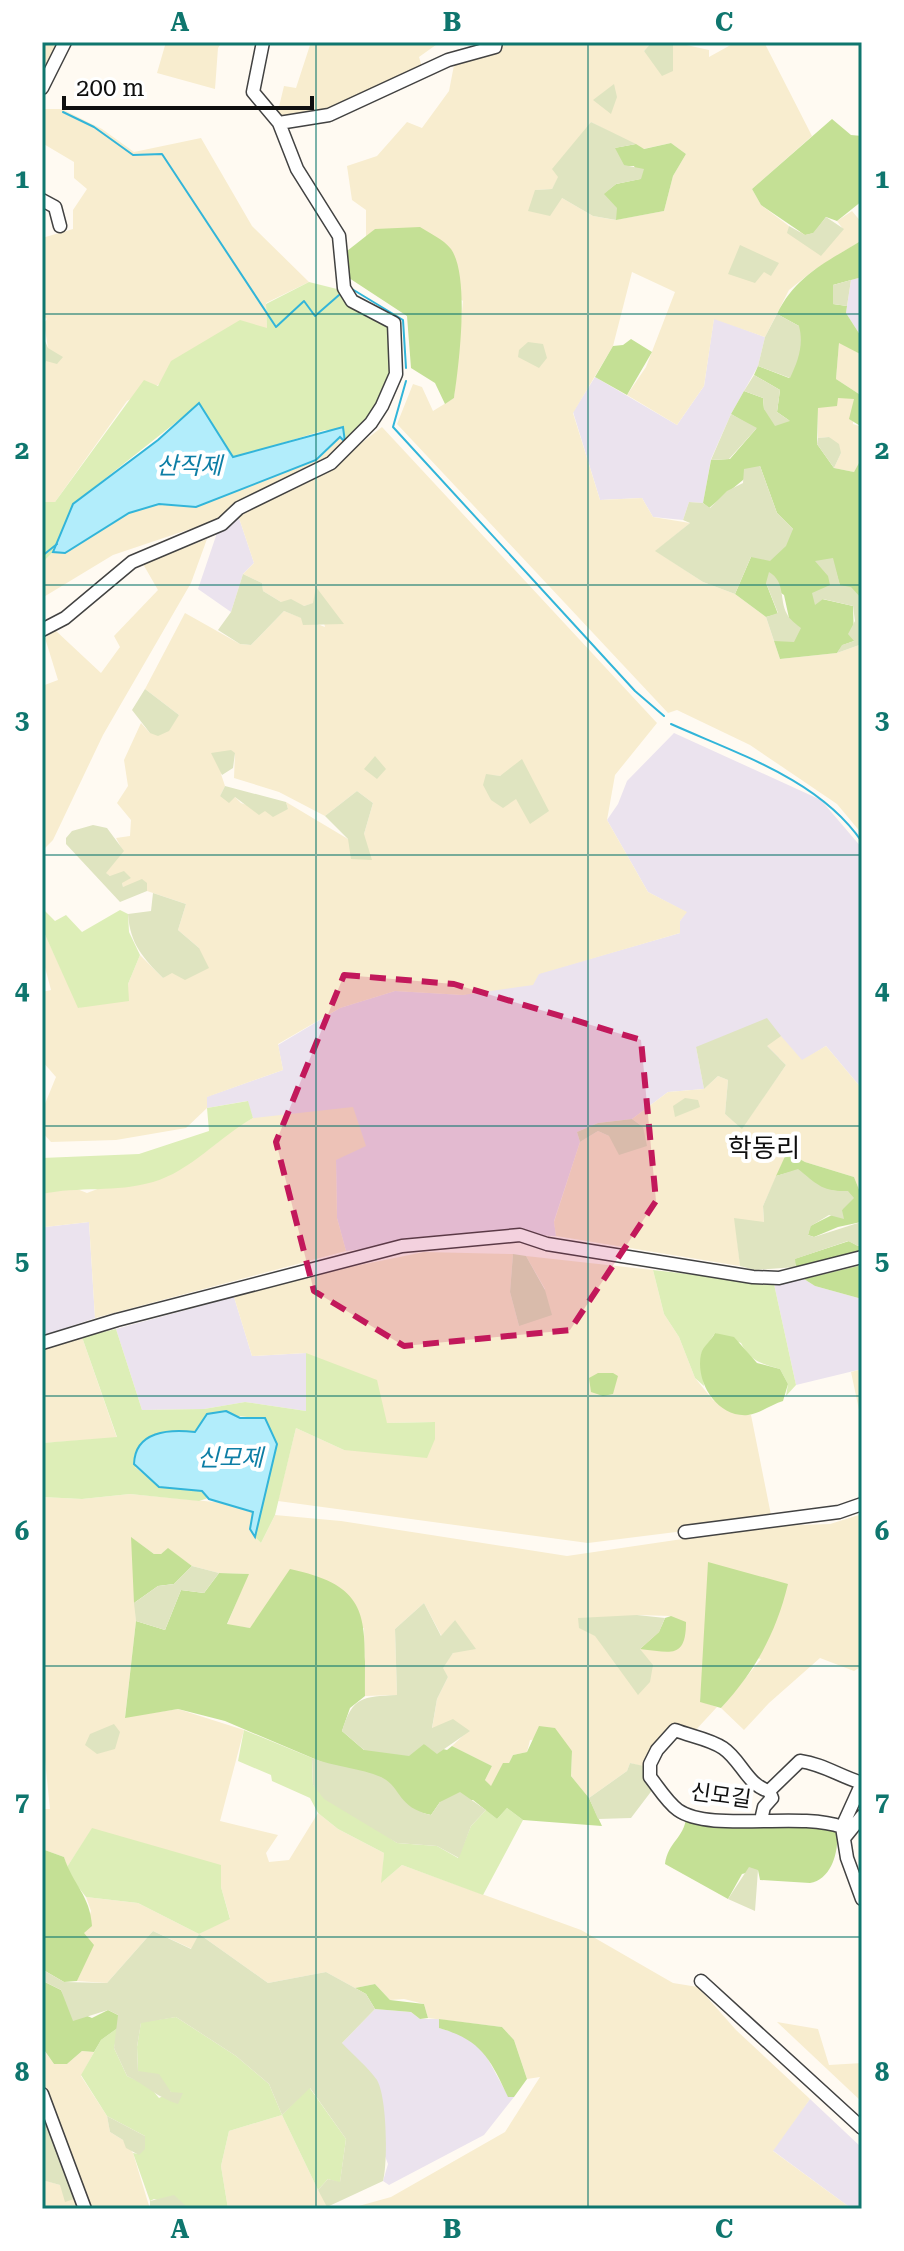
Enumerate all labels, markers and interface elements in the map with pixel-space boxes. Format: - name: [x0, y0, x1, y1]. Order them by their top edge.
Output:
- text: A: [171, 7, 190, 37]
- text: B: [443, 7, 461, 37]
- text: C: [715, 7, 733, 37]
- scale bar: [64, 60, 312, 110]
- text: 200 m: [76, 74, 144, 102]
- text: 1: [15, 164, 29, 194]
- text: 1: [875, 164, 889, 194]
- text: 2: [15, 435, 29, 465]
- text: 2: [875, 435, 889, 465]
- water label: 산직제: [156, 452, 225, 480]
- text: 3: [15, 705, 29, 735]
- text: 3: [875, 705, 889, 735]
- text: 4: [15, 975, 30, 1005]
- text: 4: [875, 975, 890, 1005]
- district label: 학동리: [728, 1133, 800, 1163]
- text: 5: [15, 1246, 29, 1276]
- text: 5: [875, 1246, 889, 1276]
- water label: 신모제: [197, 1444, 266, 1472]
- text: 6: [15, 1516, 29, 1546]
- text: 6: [875, 1516, 889, 1546]
- street label: 신모길: [689, 1779, 753, 1812]
- text: 7: [15, 1787, 29, 1817]
- text: 7: [875, 1787, 889, 1817]
- text: 8: [15, 2057, 30, 2087]
- text: 8: [875, 2057, 890, 2087]
- text: A: [171, 2214, 190, 2244]
- text: B: [443, 2214, 461, 2244]
- text: C: [715, 2214, 733, 2244]

